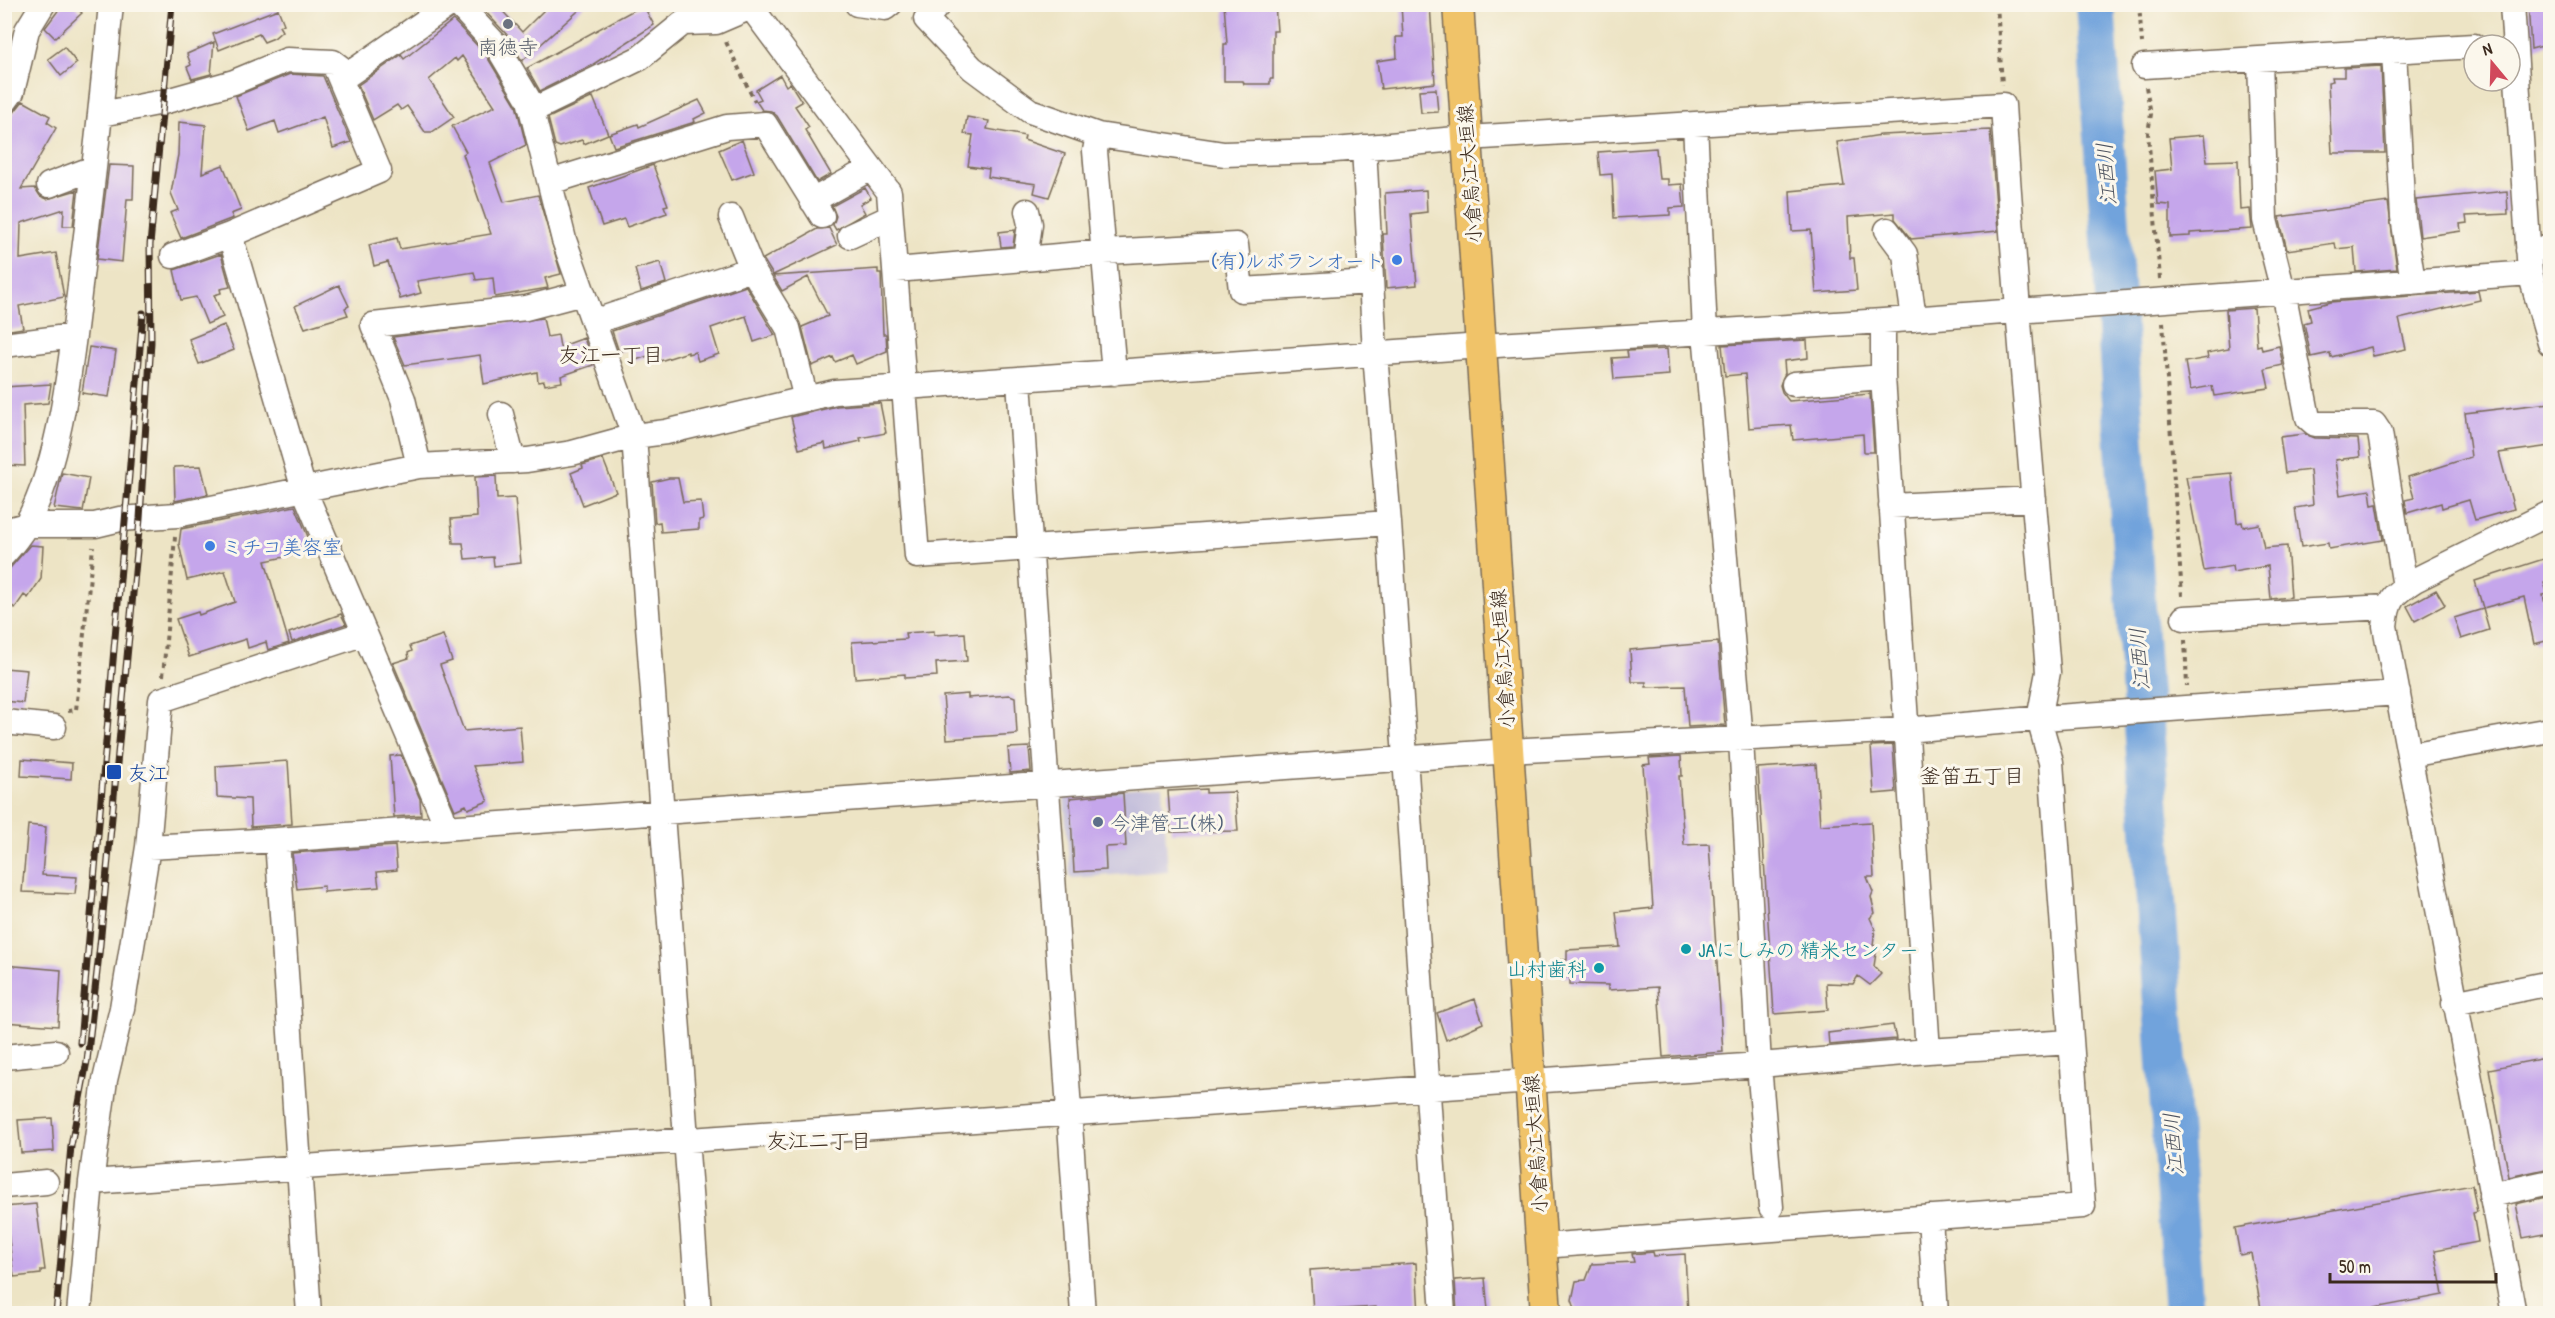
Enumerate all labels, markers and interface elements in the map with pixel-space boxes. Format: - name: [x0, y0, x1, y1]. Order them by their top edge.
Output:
- marker: 南徳寺: [501, 17, 515, 31]
- place label: 南徳寺: [478, 33, 538, 60]
- north arrow: [2462, 33, 2522, 93]
- text: N: [2480, 37, 2495, 61]
- street label: 小倉烏江大垣線: [1451, 103, 1487, 245]
- water label: 江西川: [2089, 142, 2123, 206]
- place label: (有)ルボランオート: [1211, 247, 1385, 274]
- marker: (有)ルボランオート: [1390, 253, 1404, 267]
- district label: 友江一丁目: [559, 340, 664, 369]
- place label: ミチコ美容室: [222, 533, 342, 560]
- marker: ミチコ美容室: [203, 539, 217, 553]
- street label: 小倉烏江大垣線: [1484, 588, 1520, 730]
- water label: 江西川: [2122, 627, 2156, 691]
- place label: 友江: [128, 759, 168, 786]
- district label: 釜笛五丁目: [1920, 761, 2025, 790]
- marker: 友江: [105, 763, 123, 781]
- place label: 今津管工(株): [1110, 809, 1224, 836]
- marker: 今津管工(株): [1091, 815, 1105, 829]
- place label: JAにしみの 精米センター: [1698, 936, 1919, 963]
- marker: JAにしみの 精米センター: [1679, 942, 1693, 956]
- place label: 山村歯科: [1507, 955, 1587, 982]
- marker: 山村歯科: [1592, 961, 1606, 975]
- street label: 小倉烏江大垣線: [1517, 1073, 1553, 1215]
- water label: 江西川: [2156, 1112, 2190, 1176]
- district label: 友江二丁目: [767, 1126, 872, 1155]
- scale bar: [2330, 1246, 2496, 1284]
- text: 50 m: [2339, 1254, 2371, 1279]

